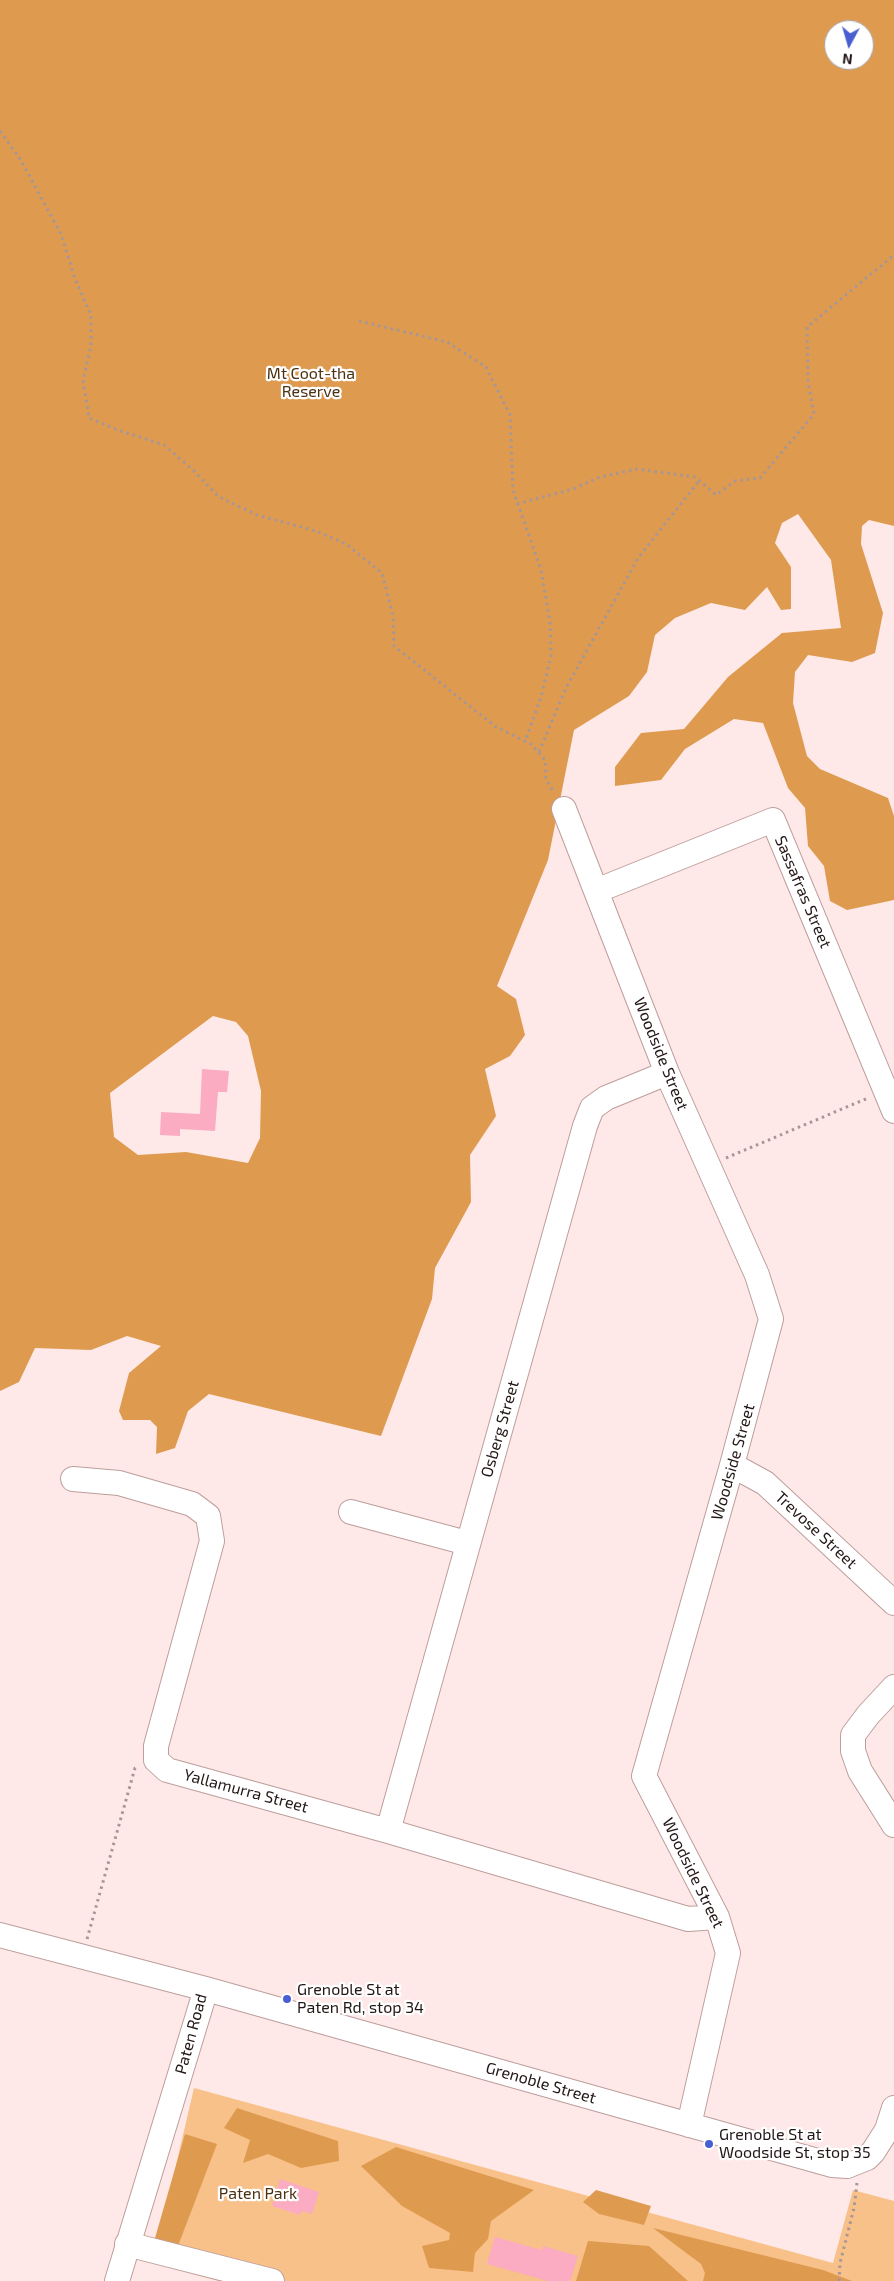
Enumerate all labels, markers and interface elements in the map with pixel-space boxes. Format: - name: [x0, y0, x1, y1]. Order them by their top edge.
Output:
- north arrow: [824, 20, 874, 70]
- text: N: [842, 50, 853, 68]
- park label: Mt Coot-tha Reserve: [267, 364, 355, 402]
- street label: Sassafras Street: [771, 833, 835, 951]
- street label: Woodside Street: [630, 995, 692, 1113]
- street label: Osberg Street: [477, 1378, 523, 1480]
- street label: Woodside Street: [707, 1402, 759, 1522]
- street label: Trevose Street: [771, 1487, 861, 1573]
- street label: Yallamurra Street: [182, 1765, 310, 1817]
- street label: Woodside Street: [658, 1815, 728, 1931]
- place label: Grenoble St at Paten Rd, stop 34: [297, 1980, 424, 2018]
- street label: Paten Road: [171, 1992, 211, 2076]
- marker: Grenoble St at Paten Rd, stop 34: [281, 1993, 293, 2005]
- street label: Grenoble Street: [484, 2058, 598, 2108]
- place label: Grenoble St at Woodside St, stop 35: [719, 2125, 870, 2163]
- marker: Grenoble St at Woodside St, stop 35: [703, 2138, 715, 2150]
- park label: Paten Park: [219, 2184, 297, 2204]

